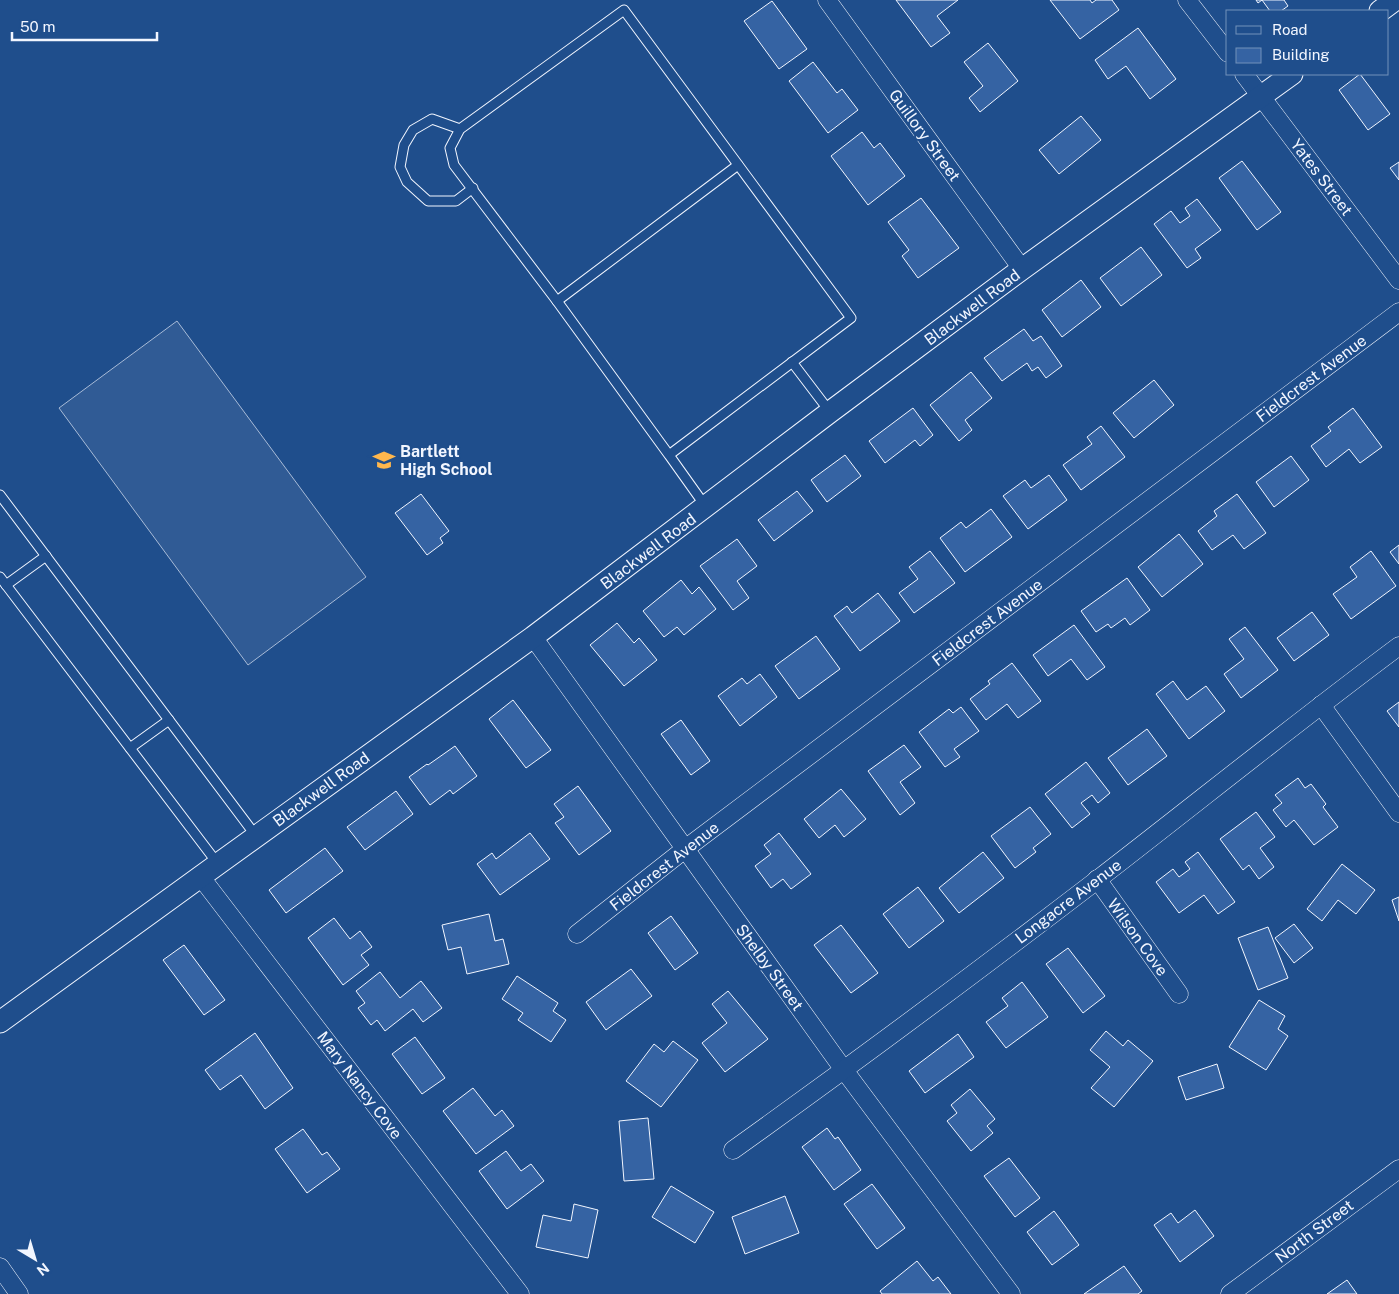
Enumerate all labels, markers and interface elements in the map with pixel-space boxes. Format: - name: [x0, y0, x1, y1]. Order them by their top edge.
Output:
- scale bar: [12, 10, 158, 42]
- legend: [1226, 10, 1389, 75]
- text: 50 m: [20, 18, 55, 35]
- text: Road: [1272, 21, 1308, 38]
- text: Building: [1272, 46, 1330, 63]
- street label: Guillory Street: [885, 86, 964, 185]
- street label: Yates Street: [1287, 135, 1357, 219]
- street label: Blackwell Road: [921, 265, 1024, 350]
- street label: Fieldcrest Avenue: [1252, 331, 1370, 426]
- place label: Bartlett High School: [400, 442, 493, 479]
- school or university icon: Bartlett High School: [371, 447, 397, 473]
- street label: Blackwell Road: [597, 509, 700, 594]
- street label: Fieldcrest Avenue: [928, 575, 1046, 670]
- street label: Blackwell Road: [269, 748, 373, 831]
- street label: Fieldcrest Avenue: [606, 818, 723, 915]
- street label: Longacre Avenue: [1011, 855, 1125, 948]
- street label: Wilson Cove: [1103, 895, 1172, 980]
- street label: Shelby Street: [732, 920, 807, 1014]
- street label: Mary Nancy Cove: [313, 1028, 406, 1143]
- street label: North Street: [1271, 1196, 1357, 1267]
- north arrow: [10, 1234, 60, 1284]
- text: N: [34, 1260, 52, 1279]

